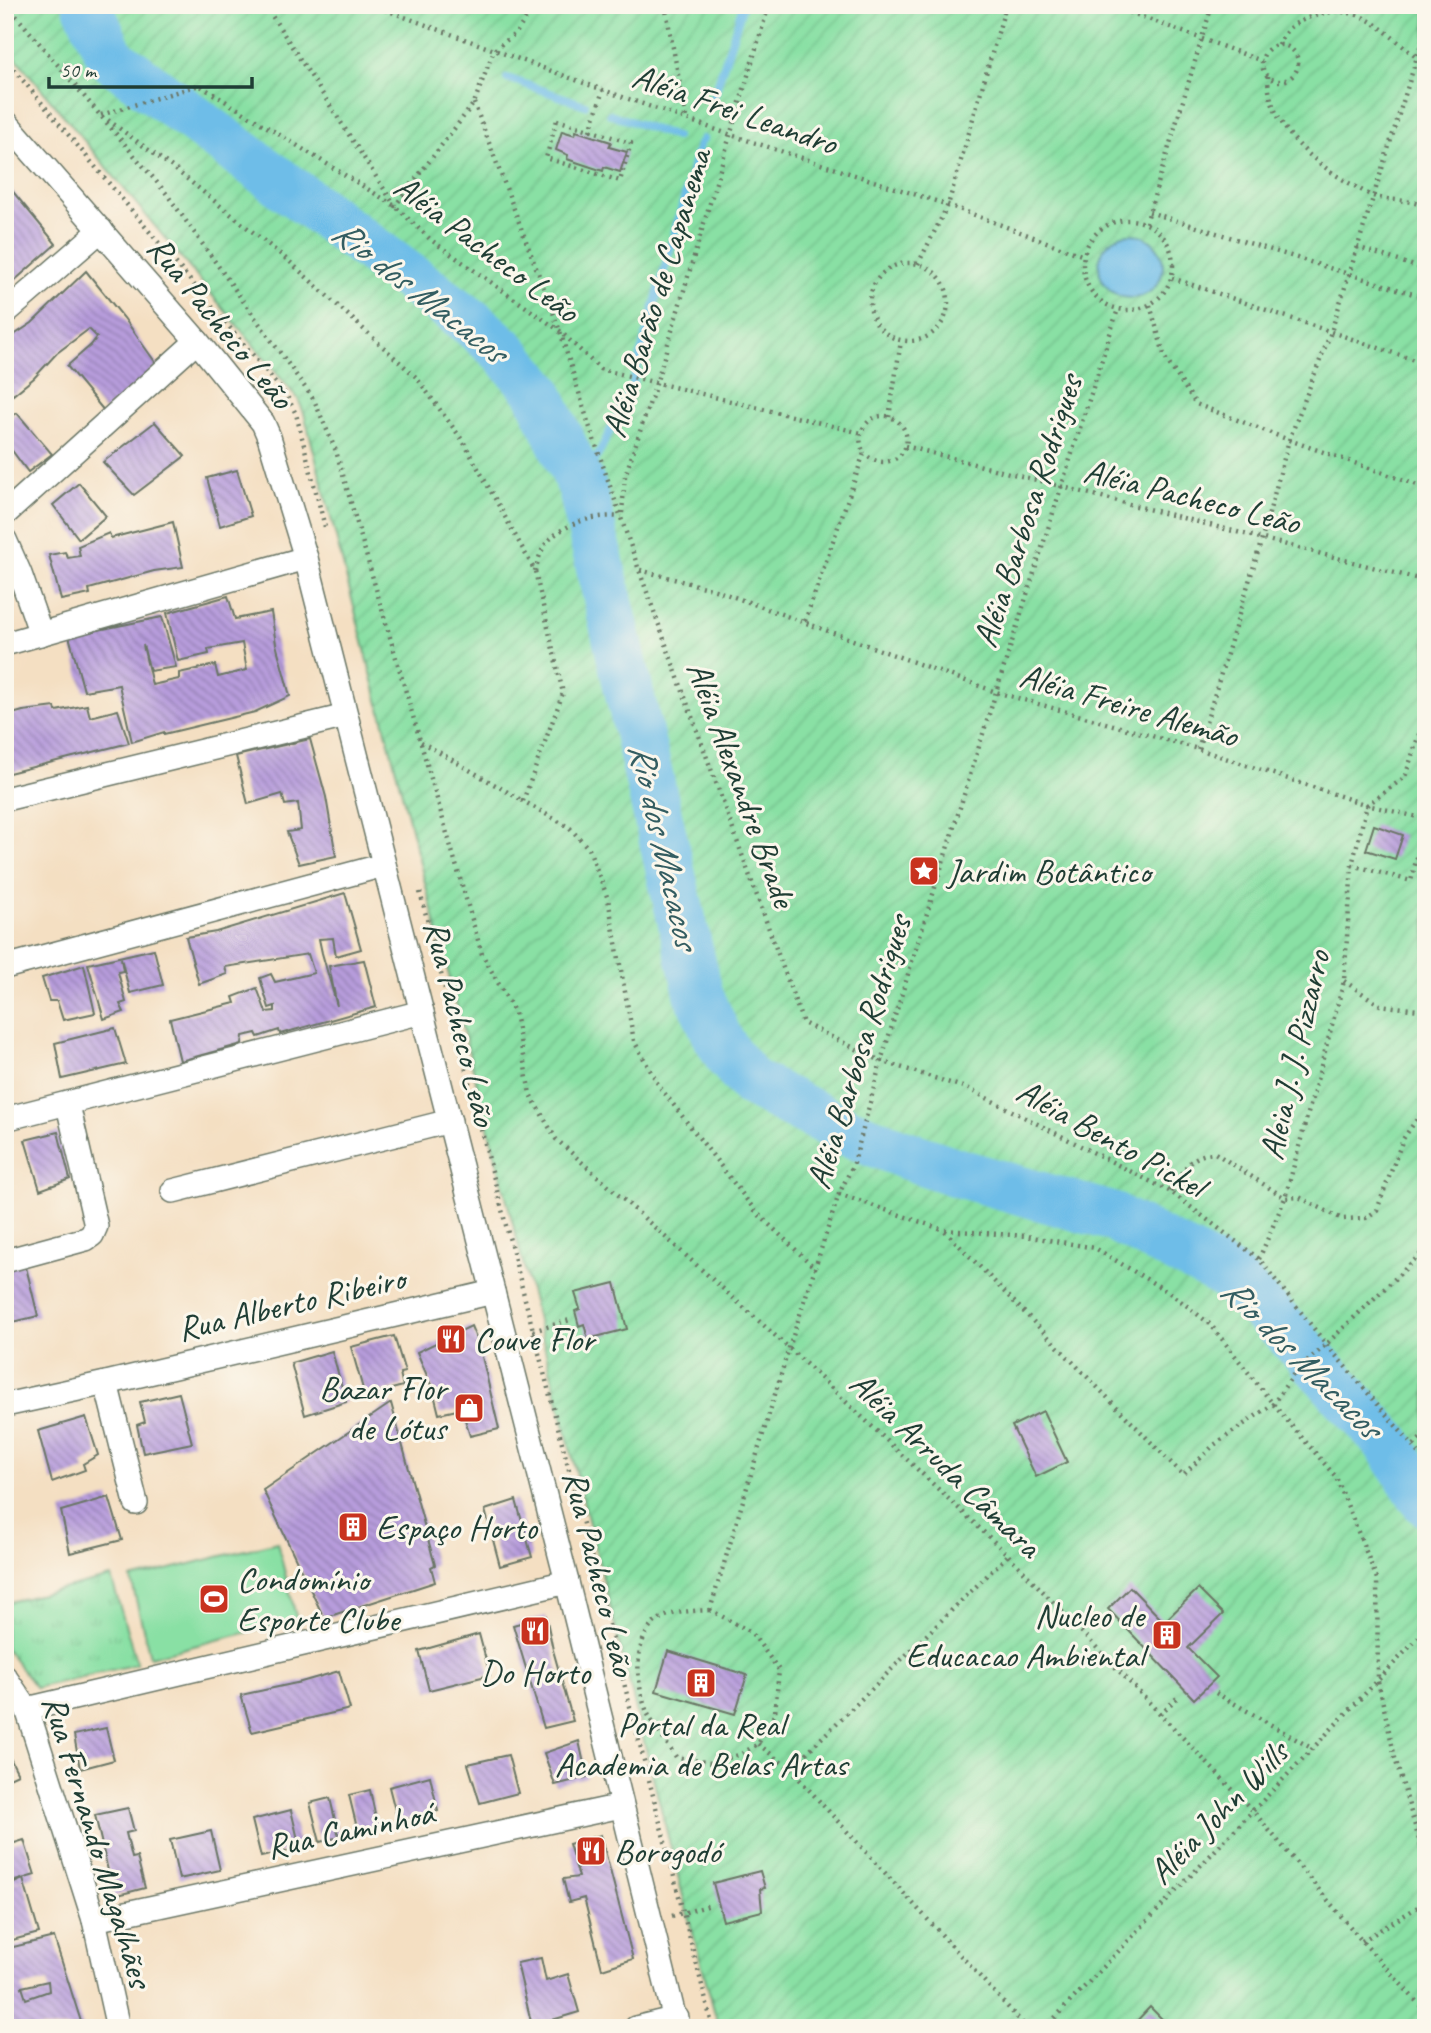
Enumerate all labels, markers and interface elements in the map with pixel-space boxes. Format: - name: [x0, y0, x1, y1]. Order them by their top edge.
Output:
- scale bar: [49, 46, 252, 90]
- street label: Aléia Frei Leandro: [627, 53, 845, 166]
- text: 50 m: [60, 57, 98, 83]
- street label: Aléia Barão de Capanema: [591, 141, 723, 443]
- street label: Aléia Pacheco Leão: [385, 164, 590, 334]
- water label: Rio dos Macacos: [323, 208, 521, 377]
- street label: Rua Pacheco Leão: [137, 227, 305, 419]
- street label: Aléia Barbosa Rodrigues: [962, 366, 1094, 653]
- street label: Aléia Pacheco Leão: [1079, 448, 1306, 545]
- street label: Aléia Freire Alemão: [1015, 653, 1245, 759]
- street label: Aléia Alexandre Brade: [676, 655, 808, 916]
- water label: Rio dos Macacos: [618, 738, 712, 958]
- place label: Jardim Botântico: [945, 849, 1154, 894]
- place icon: Jardim Botântico: [907, 854, 941, 888]
- street label: Aléia Barbosa Rodrigues: [796, 907, 922, 1194]
- street label: Rua Pacheco Leão: [413, 916, 508, 1132]
- street label: Aleia J. J. Pizzarro: [1249, 945, 1341, 1164]
- street label: Aléia Bento Pickel: [1009, 1068, 1218, 1211]
- street label: Rua Alberto Ribeiro: [173, 1255, 413, 1351]
- water label: Rio dos Macacos: [1211, 1267, 1396, 1452]
- place label: Couve Flor: [474, 1317, 597, 1362]
- restaurant icon: Couve Flor: [434, 1322, 468, 1356]
- street label: Aléia Arruda Câmara: [840, 1361, 1053, 1569]
- place label: Bazar Flor de Lótus: [319, 1366, 449, 1451]
- shop icon: Bazar Flor de Lótus: [452, 1391, 486, 1425]
- street label: Rua Pacheco Leão: [552, 1466, 647, 1682]
- place label: Espaço Horto: [376, 1505, 538, 1550]
- building icon: Espaço Horto: [336, 1510, 370, 1544]
- place label: Condomínio Esporte Clube: [237, 1557, 402, 1642]
- sports icon: Condomínio Esporte Clube: [197, 1582, 231, 1616]
- place label: Nucleo de Educacao Ambiental: [906, 1593, 1150, 1678]
- restaurant icon: Do Horto: [518, 1614, 552, 1648]
- building icon: Nucleo de Educacao Ambiental: [1150, 1618, 1184, 1652]
- place label: Do Horto: [480, 1650, 592, 1695]
- building icon: Portal da Real Academia de Belas Artas: [684, 1666, 718, 1700]
- street label: Rua Fernando Magalhães: [32, 1690, 164, 1995]
- place label: Portal da Real Academia de Belas Artas: [555, 1702, 850, 1787]
- street label: Aléia John Wills: [1139, 1729, 1300, 1894]
- street label: Rua Caminhoá: [262, 1789, 441, 1869]
- place label: Borogodó: [614, 1829, 725, 1874]
- restaurant icon: Borogodó: [574, 1834, 608, 1868]

